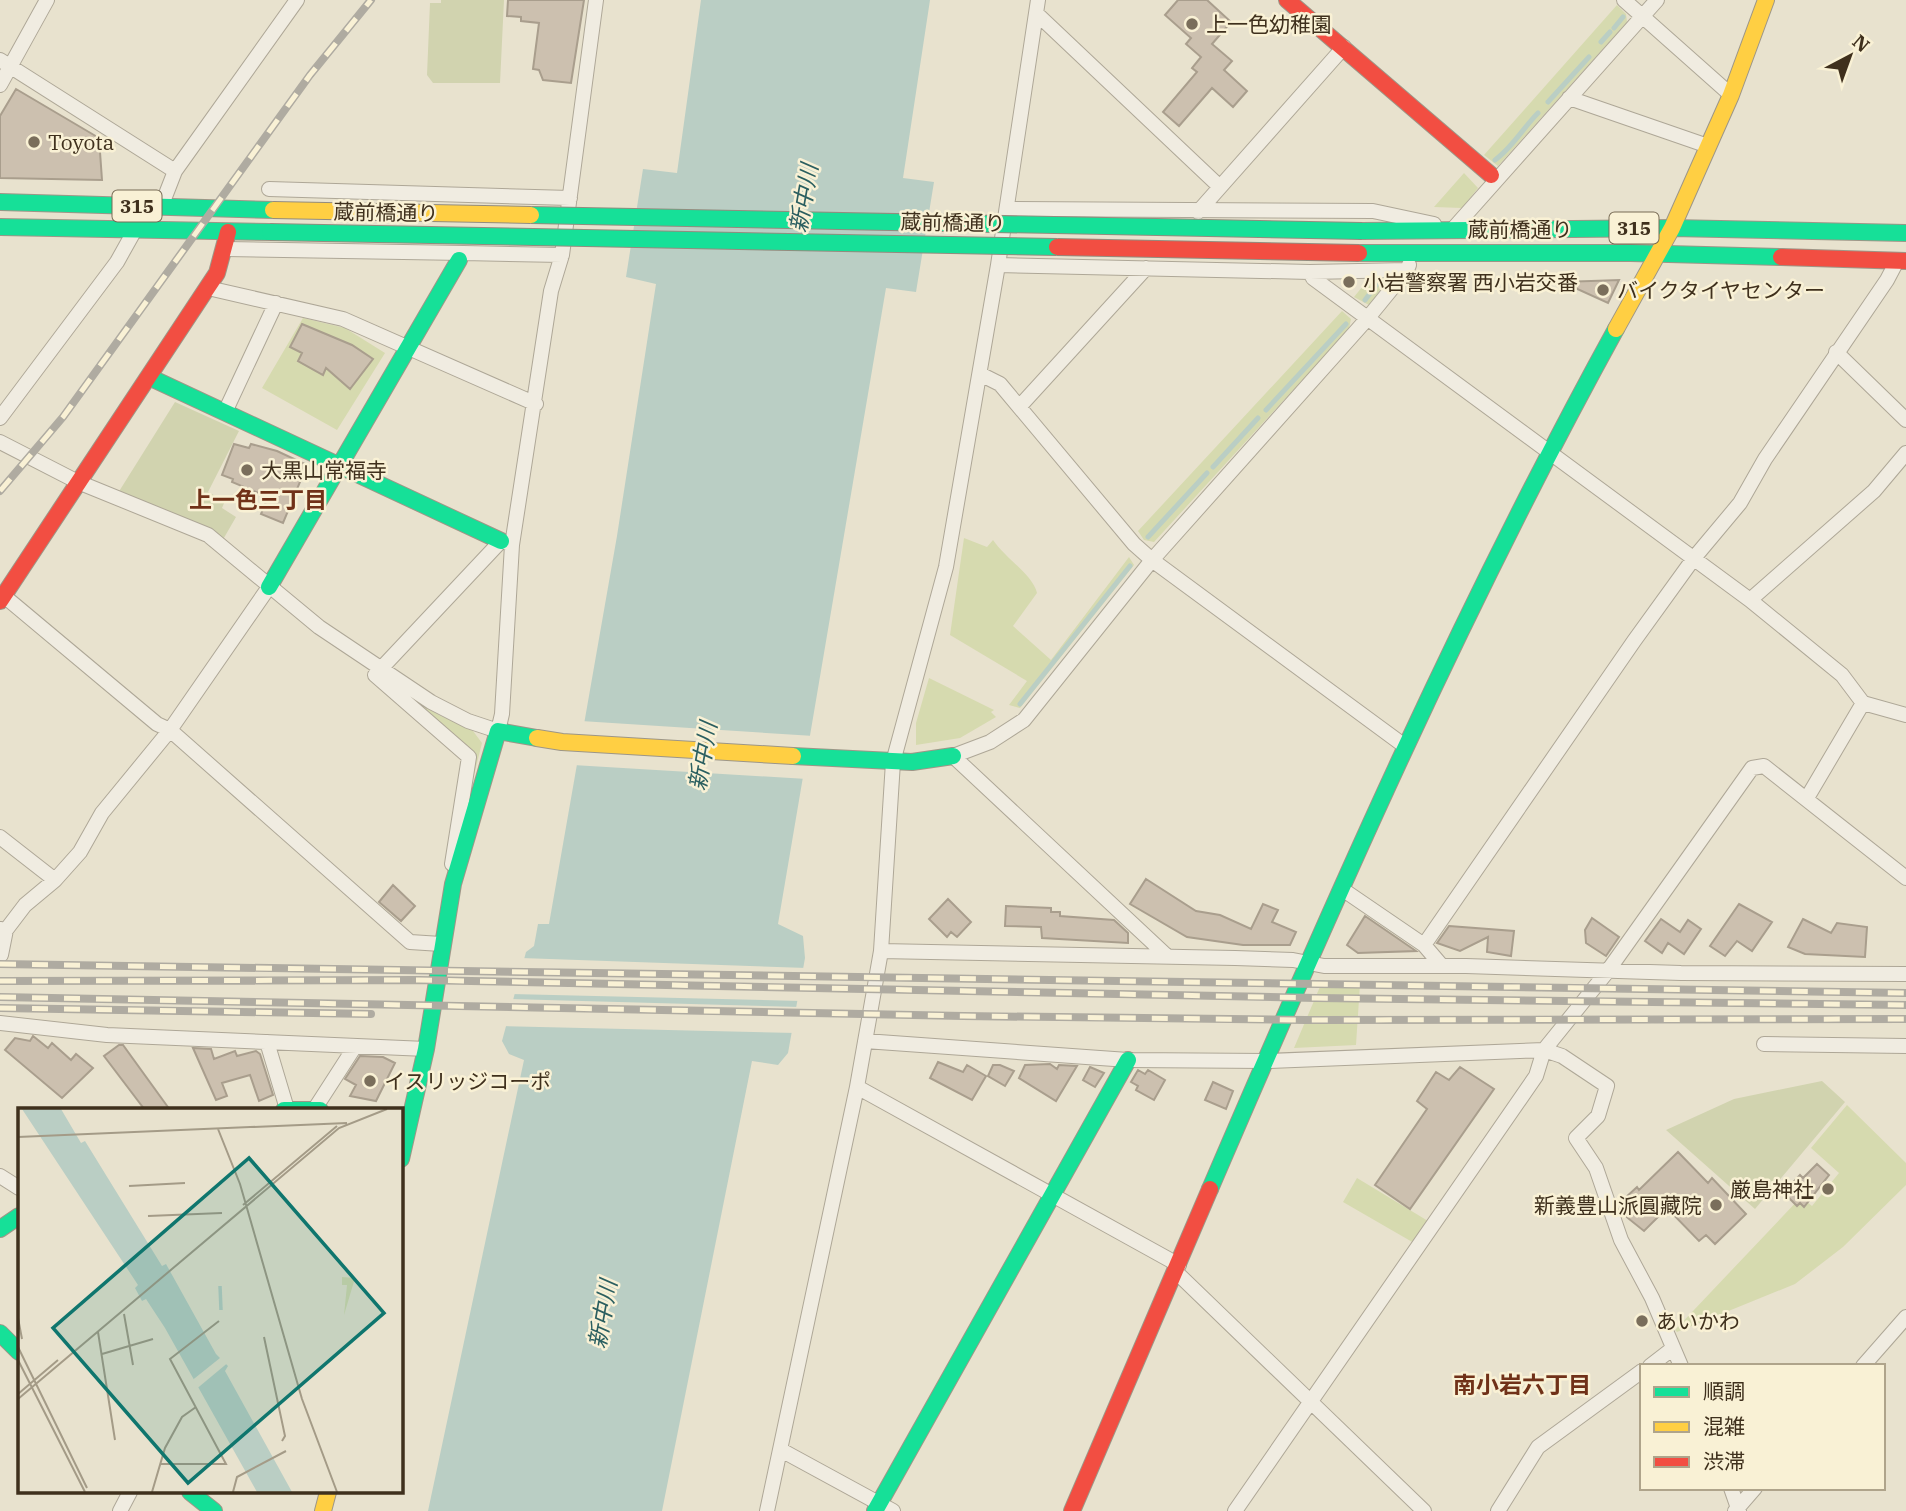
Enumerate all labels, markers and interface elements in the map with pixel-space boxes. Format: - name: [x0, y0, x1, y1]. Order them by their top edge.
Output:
- place label: 上一色幼稚園: [1206, 10, 1332, 38]
- marker: 上一色幼稚園: [1184, 16, 1200, 32]
- north arrow: [1815, 21, 1885, 91]
- text: N: [1848, 29, 1875, 57]
- place label: Toyota: [48, 128, 114, 156]
- marker: Toyota: [26, 134, 42, 150]
- water label: 新中川: [782, 158, 824, 235]
- road number: 315: [113, 190, 162, 222]
- street label: 蔵前橋通り: [333, 197, 439, 227]
- street label: 蔵前橋通り: [900, 207, 1006, 237]
- road number: 315: [1610, 212, 1658, 244]
- street label: 蔵前橋通り: [1468, 215, 1573, 243]
- place label: 小岩警察署 西小岩交番: [1363, 268, 1578, 296]
- marker: 小岩警察署 西小岩交番: [1341, 274, 1357, 290]
- place label: バイクタイヤセンター: [1617, 276, 1825, 304]
- marker: バイクタイヤセンター: [1595, 282, 1611, 298]
- place label: 大黒山常福寺: [261, 456, 387, 484]
- marker: 大黒山常福寺: [239, 462, 255, 478]
- district label: 上一色三丁目: [189, 484, 327, 514]
- water label: 新中川: [681, 716, 723, 793]
- place label: イスリッジコーポ: [384, 1067, 551, 1095]
- marker: イスリッジコーポ: [362, 1073, 378, 1089]
- inset map: [18, 1108, 402, 1494]
- place label: 厳島神社: [1730, 1175, 1814, 1203]
- marker: 厳島神社: [1820, 1181, 1836, 1197]
- place label: 新義豊山派圓藏院: [1534, 1191, 1702, 1219]
- marker: 新義豊山派圓藏院: [1708, 1197, 1724, 1213]
- water label: 新中川: [581, 1274, 623, 1351]
- place label: あいかわ: [1656, 1307, 1740, 1335]
- marker: あいかわ: [1634, 1313, 1650, 1329]
- legend: [1640, 1364, 1885, 1490]
- district label: 南小岩六丁目: [1453, 1369, 1591, 1399]
- text: 順調: [1703, 1377, 1745, 1405]
- text: 混雑: [1703, 1412, 1745, 1440]
- text: 渋滞: [1703, 1447, 1745, 1475]

